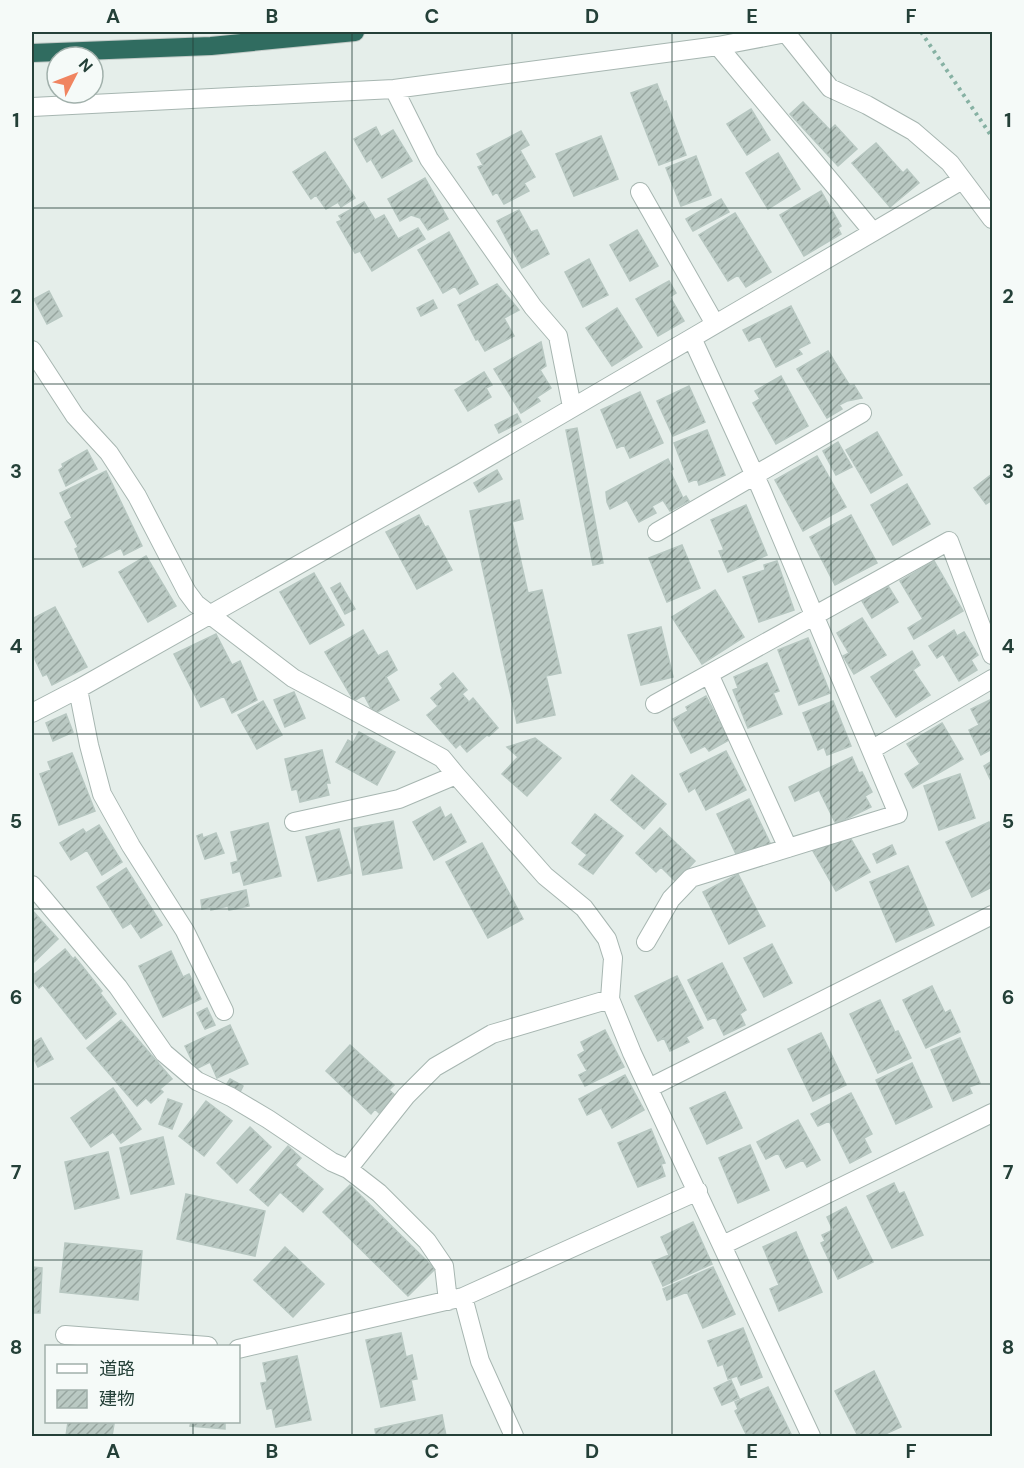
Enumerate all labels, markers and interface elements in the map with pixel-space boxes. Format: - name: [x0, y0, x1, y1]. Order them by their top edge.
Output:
- text: A: [106, 3, 120, 29]
- text: B: [266, 3, 278, 29]
- text: C: [425, 3, 439, 29]
- text: D: [585, 3, 599, 29]
- text: E: [746, 3, 758, 29]
- text: F: [905, 3, 917, 29]
- north arrow: [45, 45, 105, 105]
- text: N: [74, 54, 97, 77]
- text: 1: [12, 107, 20, 133]
- text: 1: [1004, 107, 1012, 133]
- text: 2: [10, 283, 22, 309]
- text: 2: [1002, 283, 1014, 309]
- text: 3: [10, 458, 22, 484]
- text: 3: [1002, 458, 1014, 484]
- text: 4: [10, 633, 23, 659]
- text: 4: [1002, 633, 1015, 659]
- text: 5: [10, 808, 22, 834]
- text: 5: [1002, 808, 1014, 834]
- text: 6: [10, 984, 22, 1010]
- text: 6: [1002, 984, 1014, 1010]
- text: 7: [11, 1159, 22, 1185]
- text: 7: [1003, 1159, 1014, 1185]
- text: 8: [10, 1334, 22, 1360]
- text: 8: [1002, 1334, 1014, 1360]
- legend: [45, 1345, 240, 1423]
- text: 道路: [99, 1357, 135, 1381]
- text: 建物: [99, 1387, 135, 1411]
- text: A: [106, 1438, 120, 1464]
- text: B: [266, 1438, 278, 1464]
- text: C: [425, 1438, 439, 1464]
- text: D: [585, 1438, 599, 1464]
- text: E: [746, 1438, 758, 1464]
- text: F: [905, 1438, 917, 1464]

